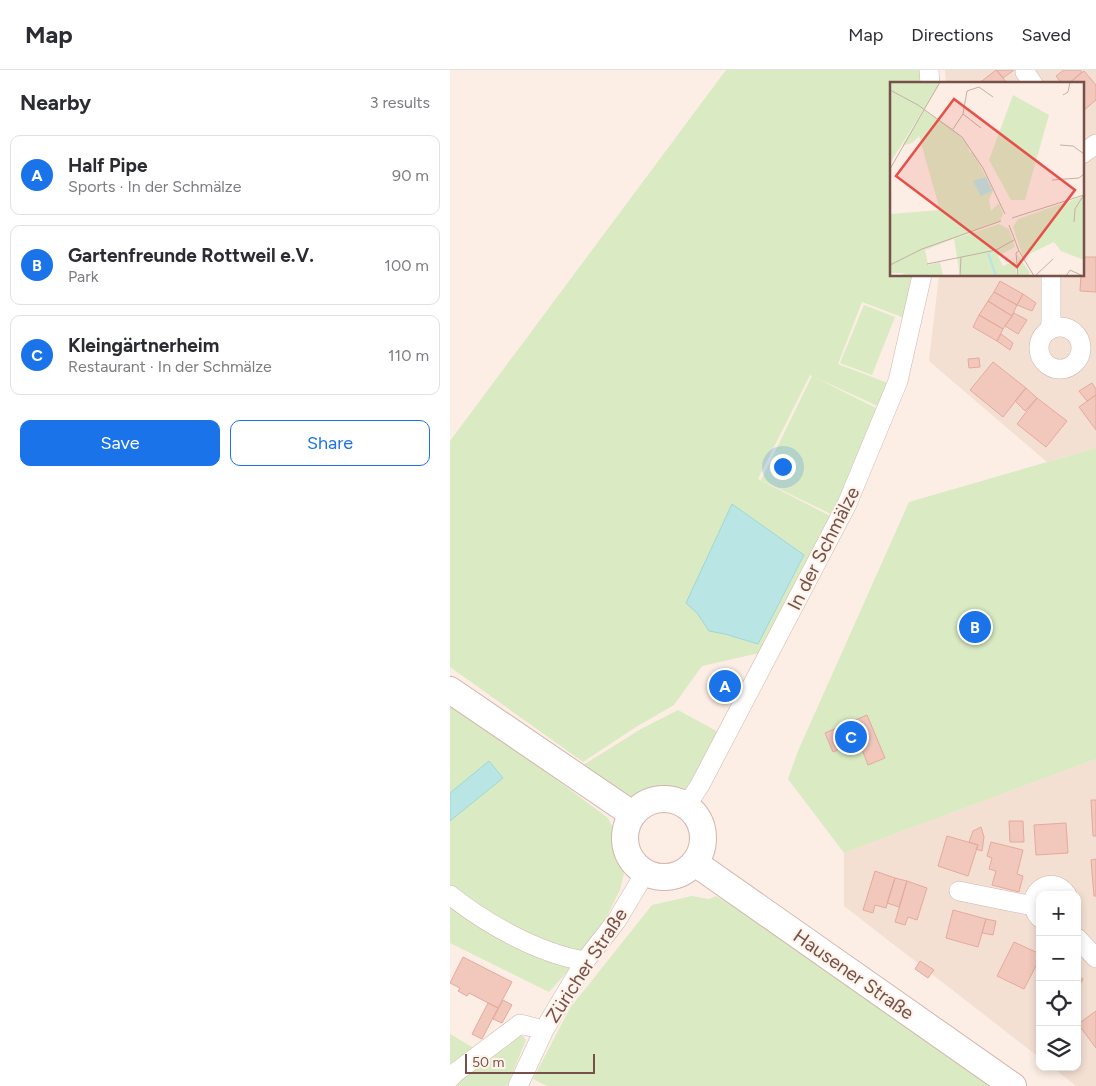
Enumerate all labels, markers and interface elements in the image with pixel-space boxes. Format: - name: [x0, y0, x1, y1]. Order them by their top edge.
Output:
- text: Map: [25, 20, 73, 49]
- text: Map: [848, 24, 883, 46]
- text: Directions: [911, 24, 993, 46]
- text: Saved: [1021, 24, 1071, 46]
- inset map: [890, 82, 1084, 276]
- text: Nearby: [20, 90, 91, 115]
- text: 3 results: [370, 93, 430, 112]
- text: Half Pipe: [68, 154, 147, 177]
- text: A: [31, 166, 43, 185]
- text: 90 m: [392, 166, 429, 185]
- text: Sports · In der Schmälze: [68, 177, 241, 196]
- text: Gartenfreunde Rottweil e.V.: [68, 244, 314, 267]
- text: B: [32, 256, 42, 275]
- text: 100 m: [384, 256, 429, 275]
- text: Park: [68, 267, 98, 286]
- text: Kleingärtnerheim: [68, 334, 219, 357]
- text: C: [31, 346, 43, 365]
- text: 110 m: [388, 346, 429, 365]
- text: Restaurant · In der Schmälze: [68, 357, 272, 376]
- button: Save: [20, 420, 220, 466]
- button: Share: [230, 420, 430, 466]
- your location: [770, 454, 796, 480]
- street label: In der Schmälze: [782, 483, 864, 614]
- pin: B: [959, 608, 991, 646]
- pin: A: [709, 667, 741, 705]
- pin: C: [835, 718, 867, 756]
- map controls: [1036, 891, 1081, 1071]
- button: +: [1036, 891, 1081, 936]
- street label: Züricher Straße: [541, 904, 632, 1027]
- street label: Hausener Straße: [789, 924, 918, 1025]
- button: −: [1036, 936, 1081, 981]
- button: locate: [1036, 981, 1081, 1026]
- button: layers: [1036, 1026, 1081, 1071]
- scale bar: [465, 1051, 595, 1074]
- text: 50 m: [472, 1054, 504, 1071]

